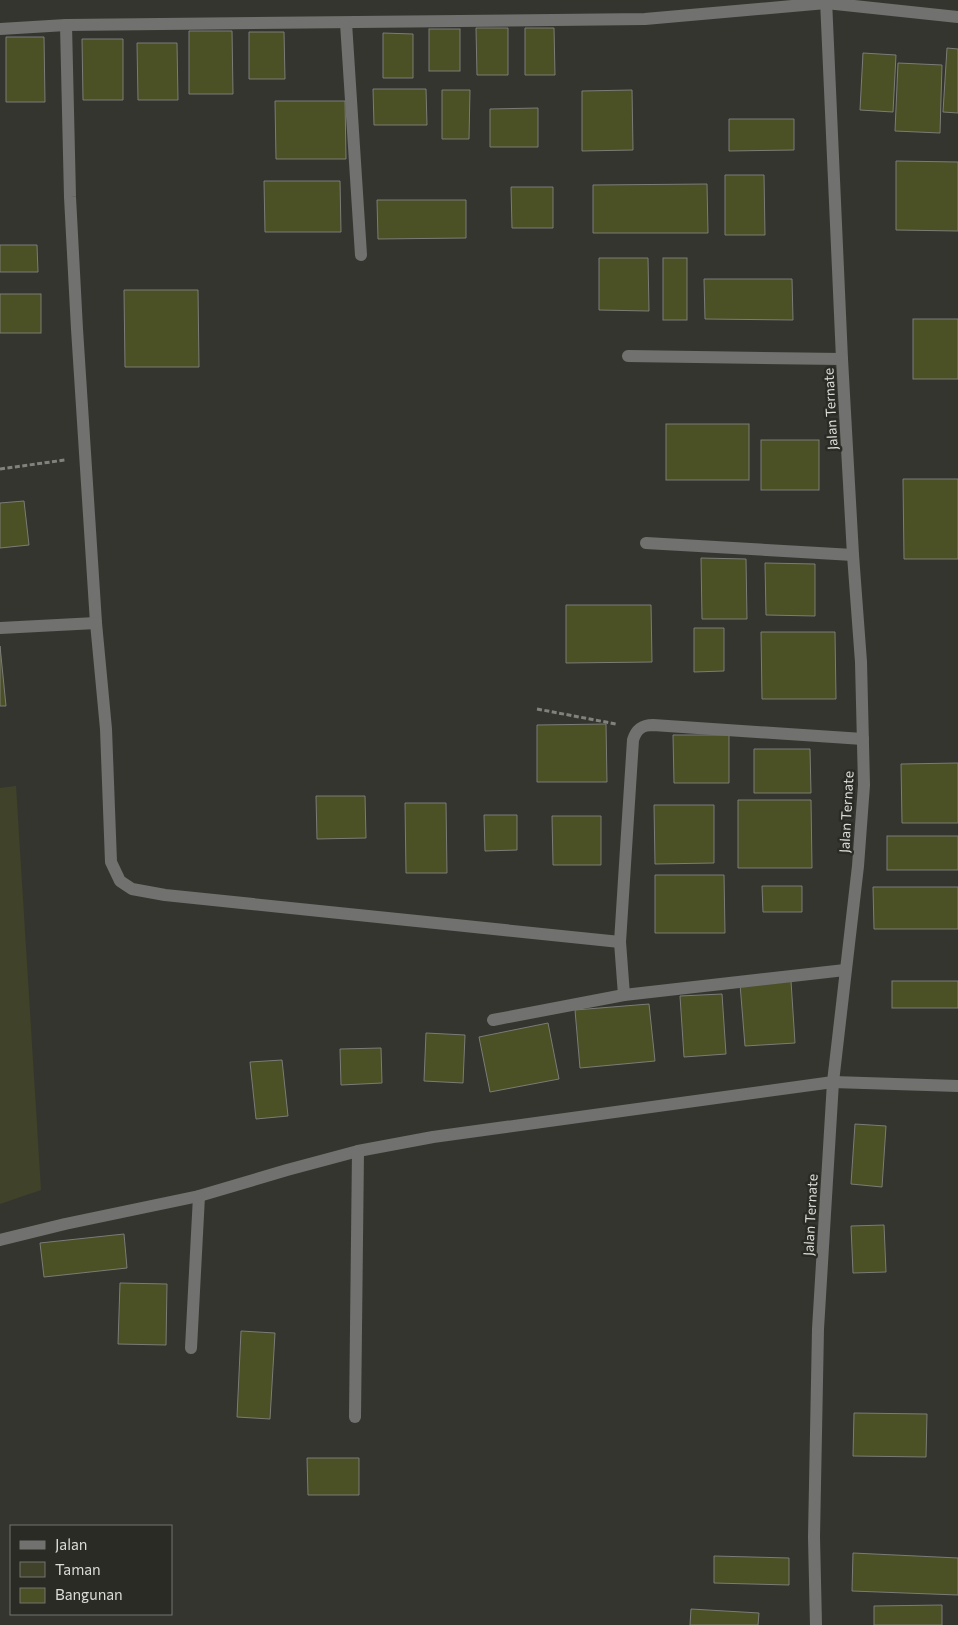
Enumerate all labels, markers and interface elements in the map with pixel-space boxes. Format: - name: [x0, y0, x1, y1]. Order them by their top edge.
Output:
- street label: Jalan Ternate: [819, 368, 841, 450]
- street label: Jalan Ternate: [835, 771, 857, 853]
- street label: Jalan Ternate: [799, 1174, 821, 1256]
- legend: [10, 1525, 172, 1615]
- text: Jalan: [55, 1535, 87, 1553]
- text: Taman: [55, 1560, 101, 1578]
- text: Bangunan: [55, 1585, 123, 1603]

